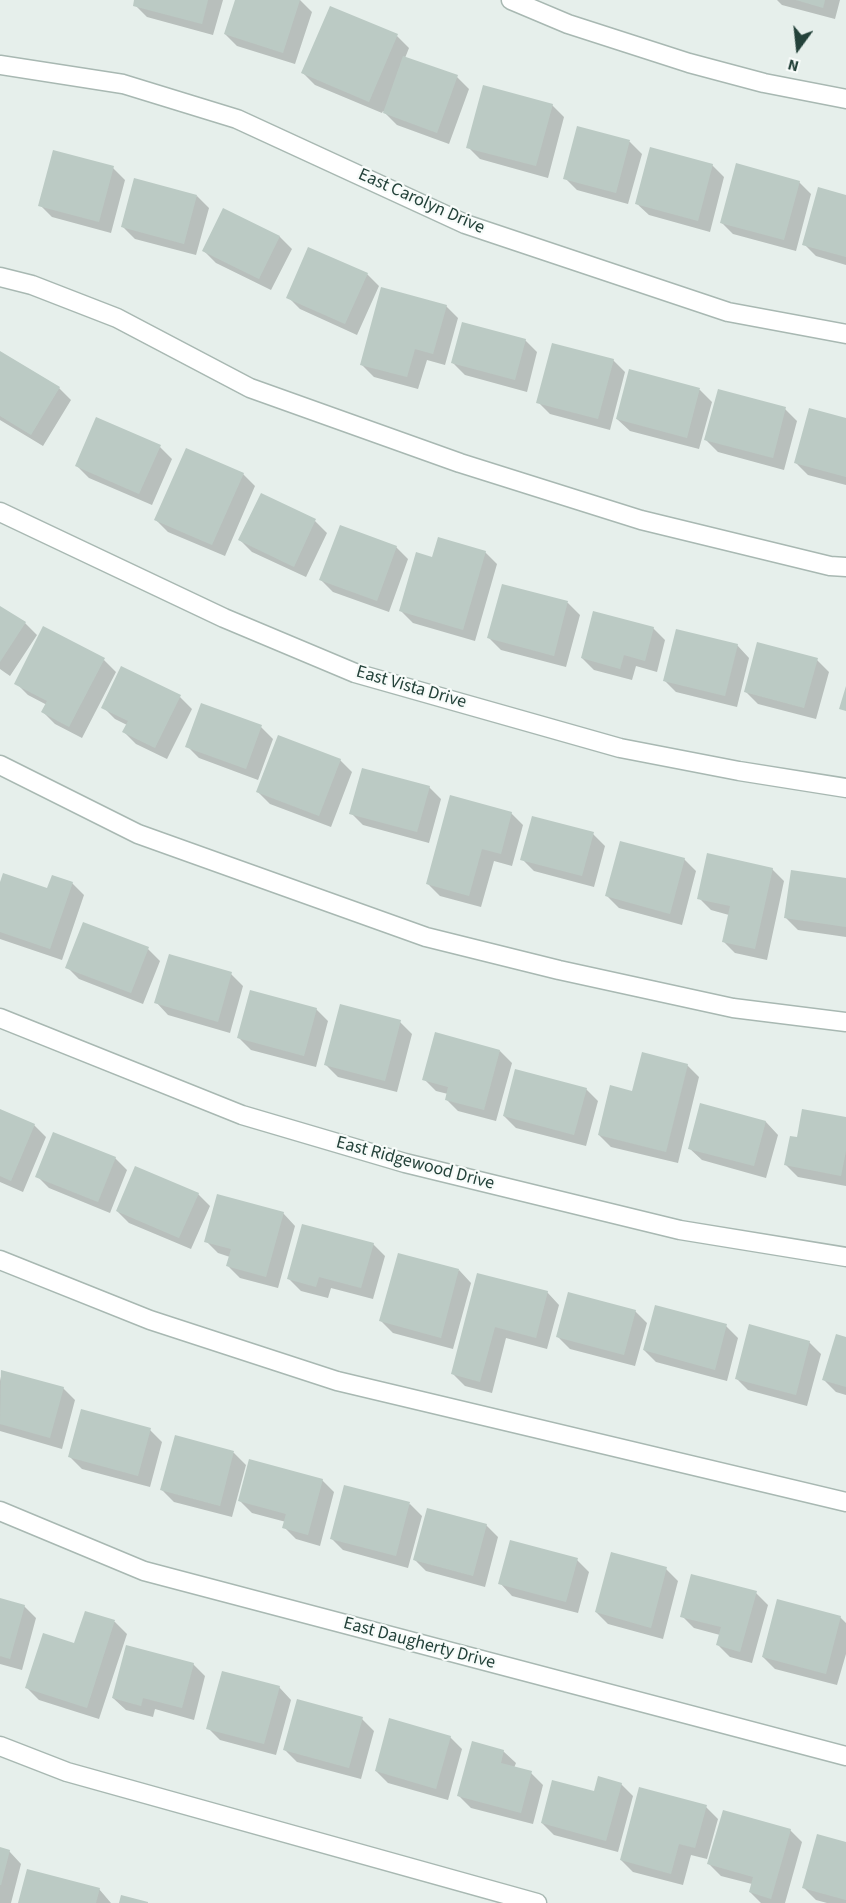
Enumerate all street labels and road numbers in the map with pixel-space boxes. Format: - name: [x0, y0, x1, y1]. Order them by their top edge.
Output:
- street label: East Carolyn Drive: [354, 164, 488, 240]
- street label: East Vista Drive: [353, 662, 469, 714]
- street label: East Ridgewood Drive: [334, 1132, 496, 1196]
- street label: East Daugherty Drive: [341, 1613, 497, 1675]

